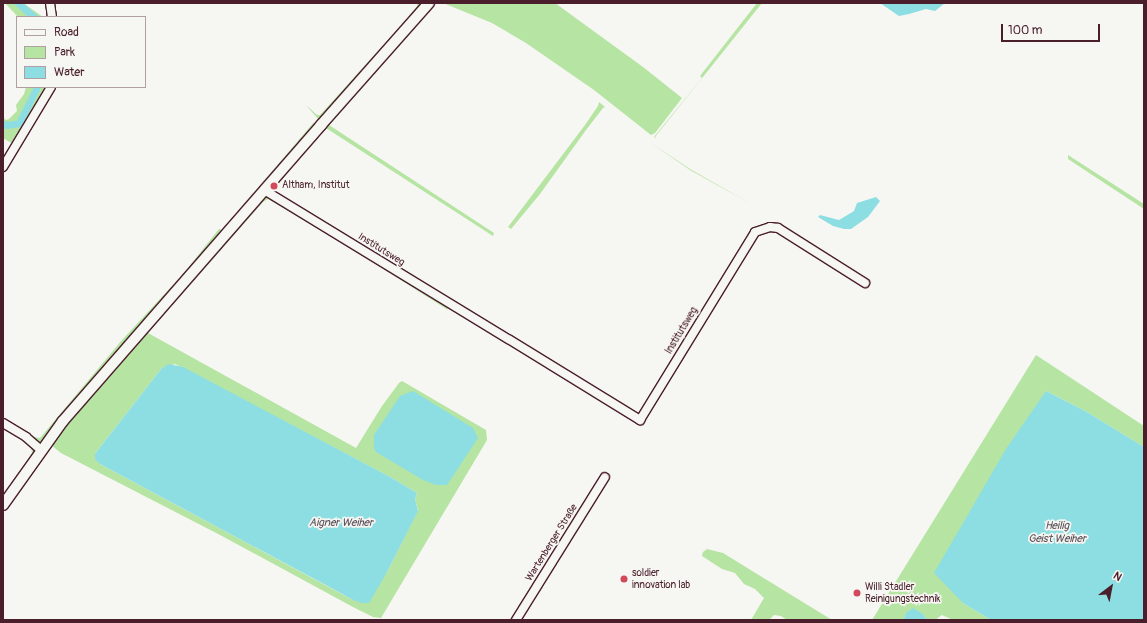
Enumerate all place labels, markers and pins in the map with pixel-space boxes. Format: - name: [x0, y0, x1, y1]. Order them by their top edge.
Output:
- place label: Altham, Institut: [282, 180, 349, 192]
- marker: Altham, Institut: [269, 181, 279, 191]
- place label: soldier innovation lab: [632, 567, 690, 590]
- marker: soldier innovation lab: [619, 574, 629, 584]
- place label: Willi Stadler Reinigungstechnik: [865, 581, 940, 604]
- marker: Willi Stadler Reinigungstechnik: [852, 588, 862, 598]

